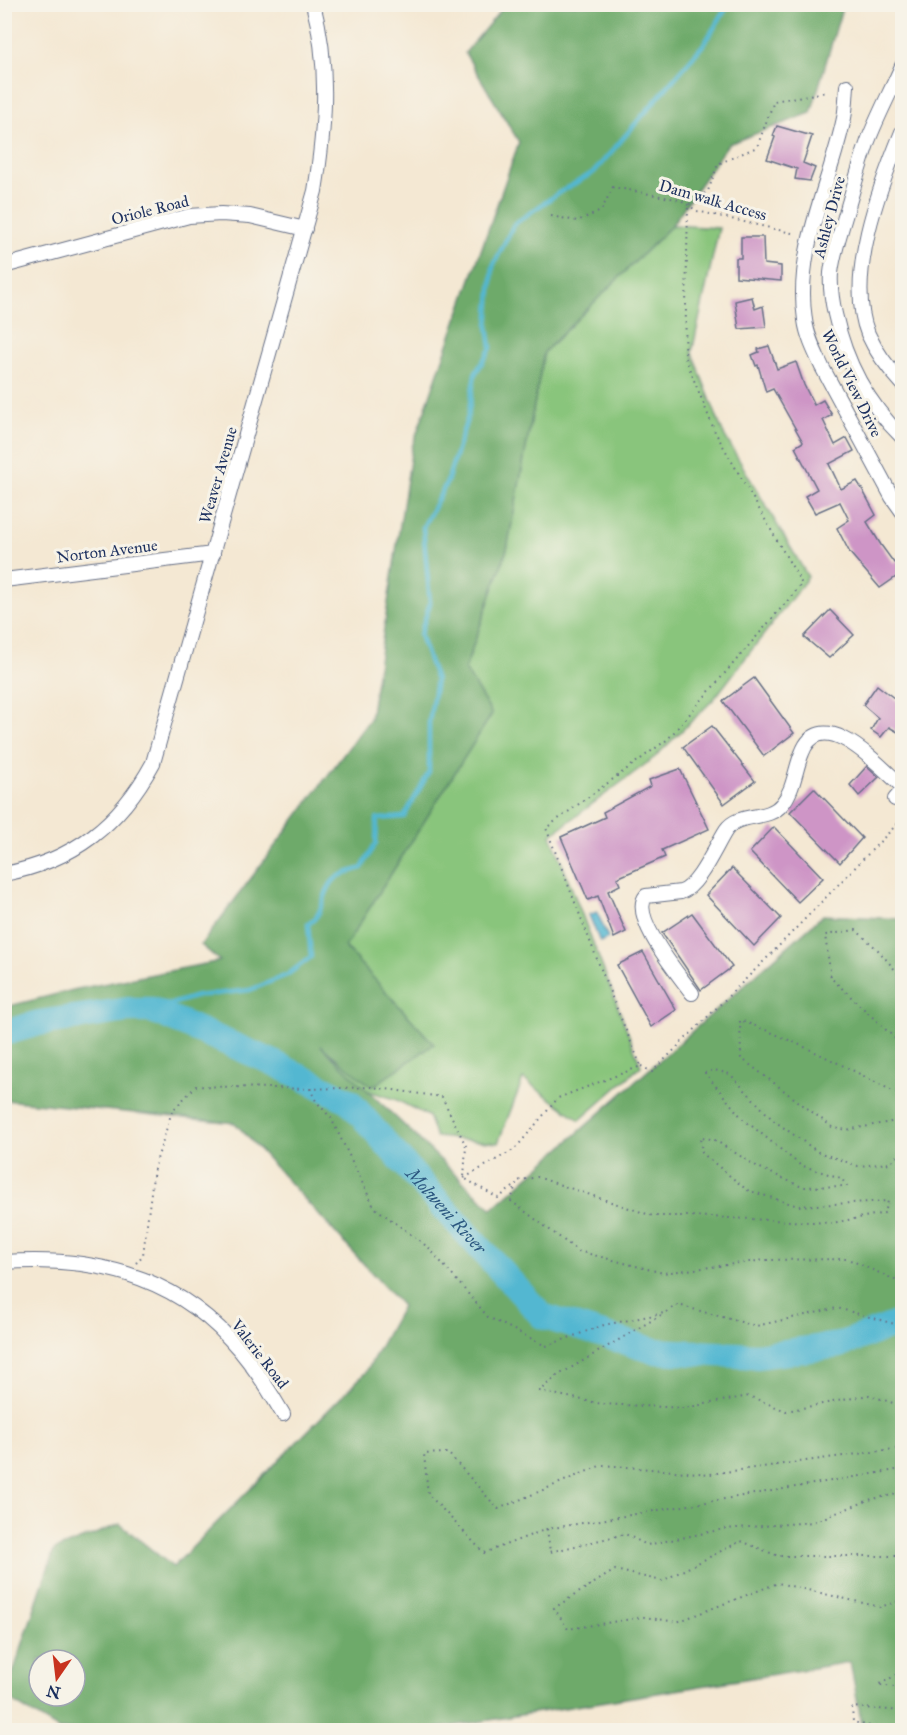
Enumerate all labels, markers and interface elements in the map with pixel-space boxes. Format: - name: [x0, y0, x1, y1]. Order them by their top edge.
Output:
- street label: Ashley Drive: [809, 174, 849, 261]
- street label: Dam walk Access: [657, 176, 769, 225]
- street label: Oriole Road: [109, 191, 191, 229]
- street label: World View Drive: [818, 326, 886, 440]
- street label: Weaver Avenue: [195, 424, 241, 525]
- street label: Norton Avenue: [56, 535, 159, 567]
- water label: Molweni River: [400, 1161, 492, 1259]
- street label: Valerie Road: [227, 1315, 293, 1392]
- north arrow: [27, 1648, 87, 1708]
- text: N: [44, 1681, 62, 1703]

